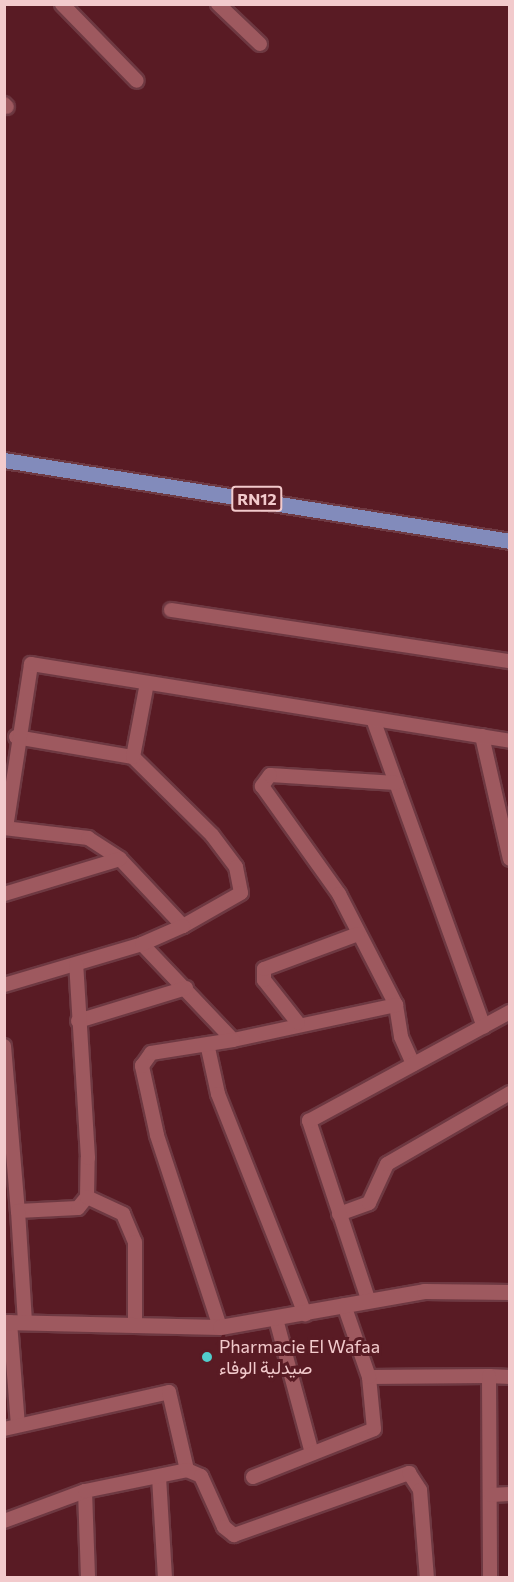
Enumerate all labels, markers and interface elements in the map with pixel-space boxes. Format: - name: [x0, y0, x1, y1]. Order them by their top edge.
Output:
- road number: RN12: [230, 486, 284, 512]
- place label: Pharmacie El Wafaa صيدلية الوفاء: [219, 1336, 380, 1378]
- marker: Pharmacie El Wafaa صيدلية الوفاء: [200, 1350, 214, 1364]

